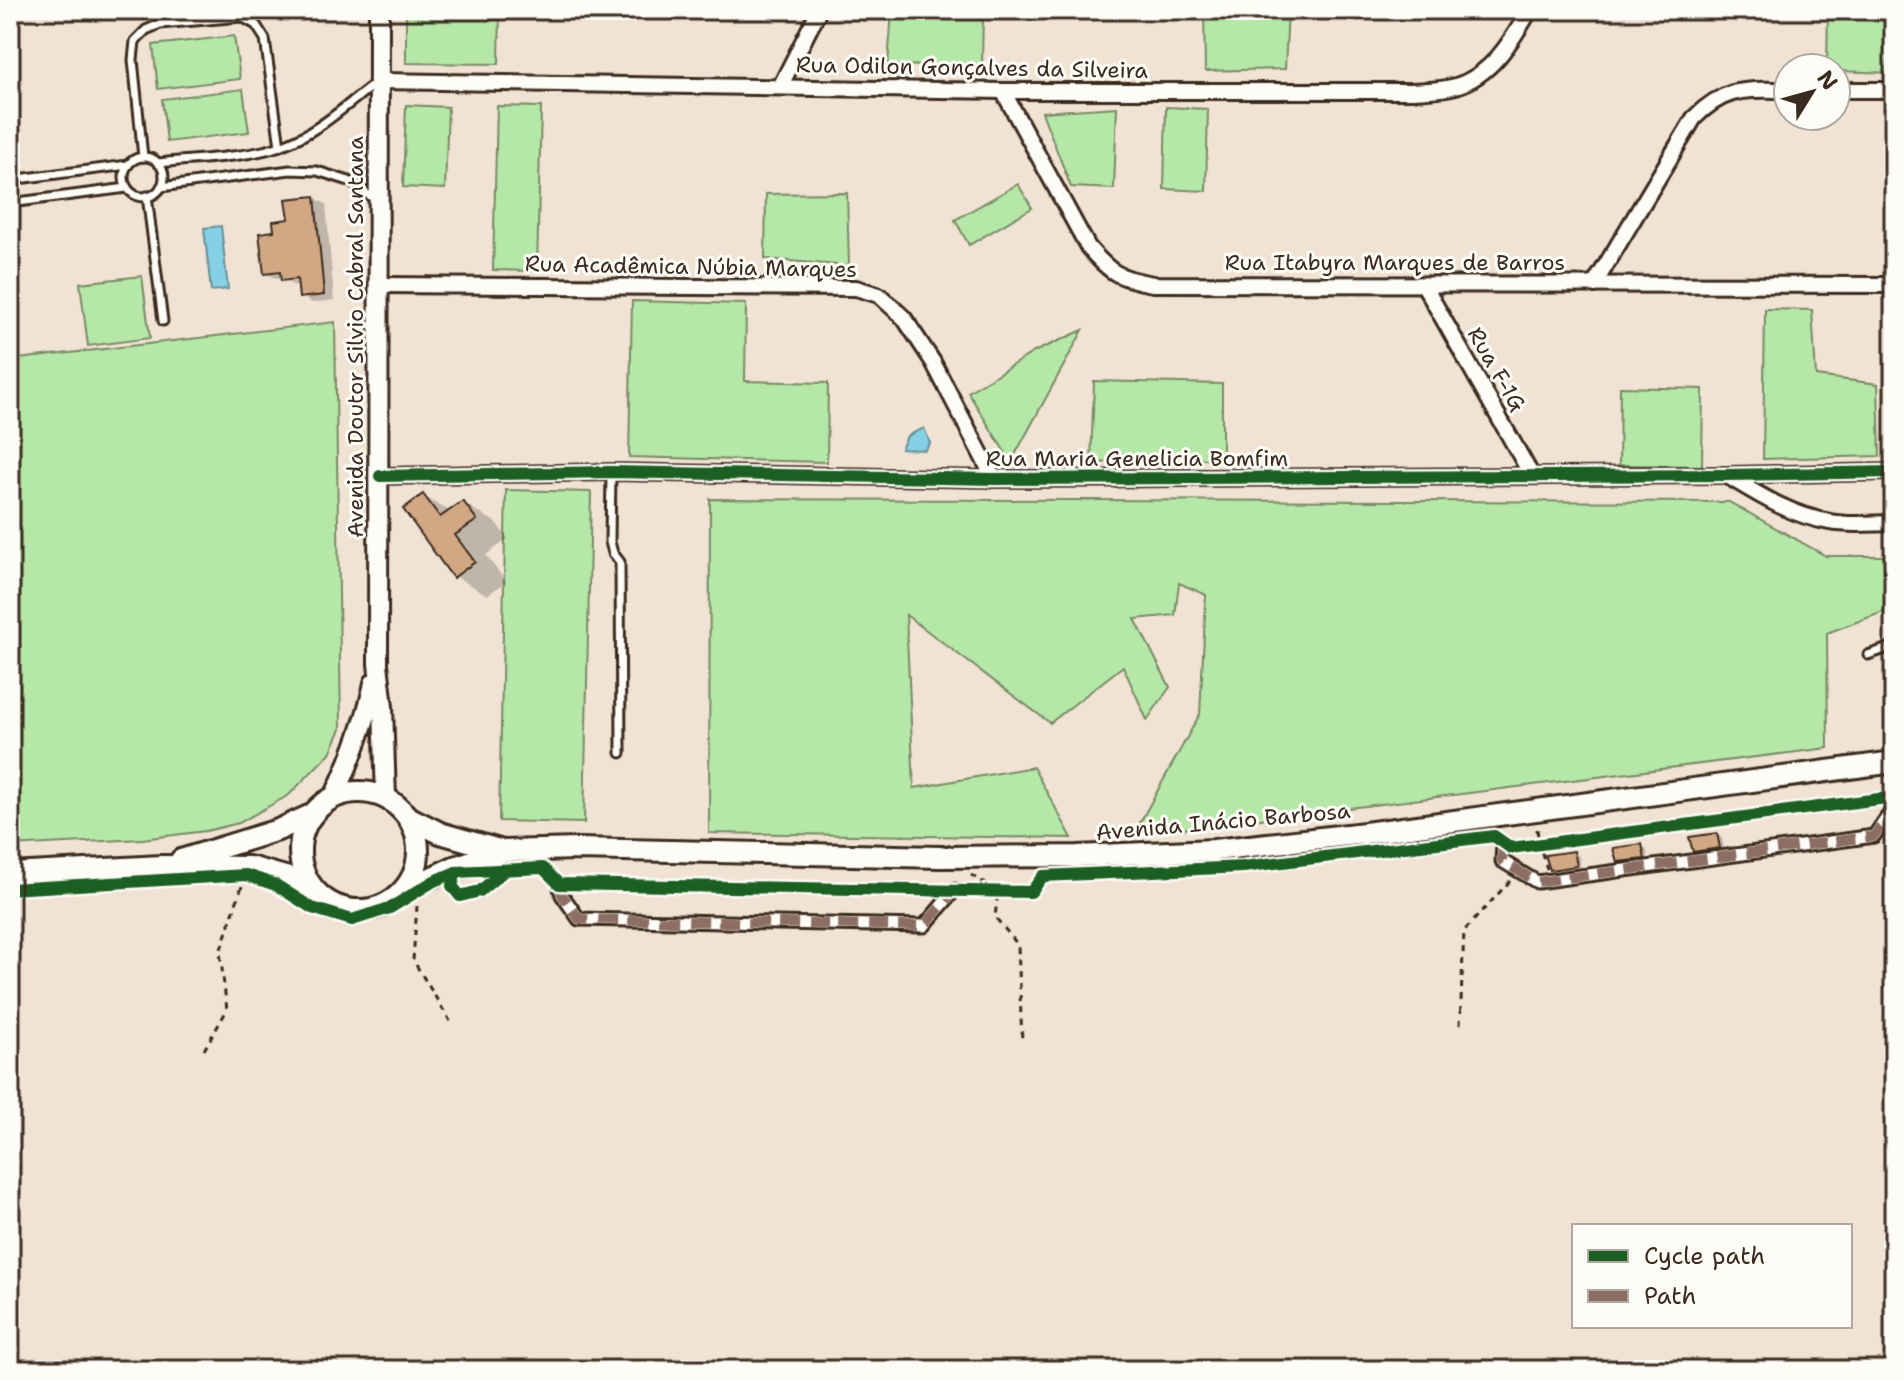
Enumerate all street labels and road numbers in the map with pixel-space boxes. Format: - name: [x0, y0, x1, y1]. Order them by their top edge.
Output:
- street label: Rua Odilon Gonçalves da Silveira: [796, 50, 1149, 85]
- street label: Avenida Doutor Silvio Cabral Santana: [341, 136, 370, 538]
- street label: Rua Itabyra Marques de Barros: [1225, 248, 1565, 277]
- street label: Rua Acadêmica Núbia Marques: [525, 249, 857, 284]
- street label: Rua F-1G: [1461, 322, 1532, 417]
- street label: Rua Maria Genelicia Bomfim: [986, 444, 1288, 473]
- street label: Avenida Inácio Barbosa: [1095, 796, 1352, 847]

